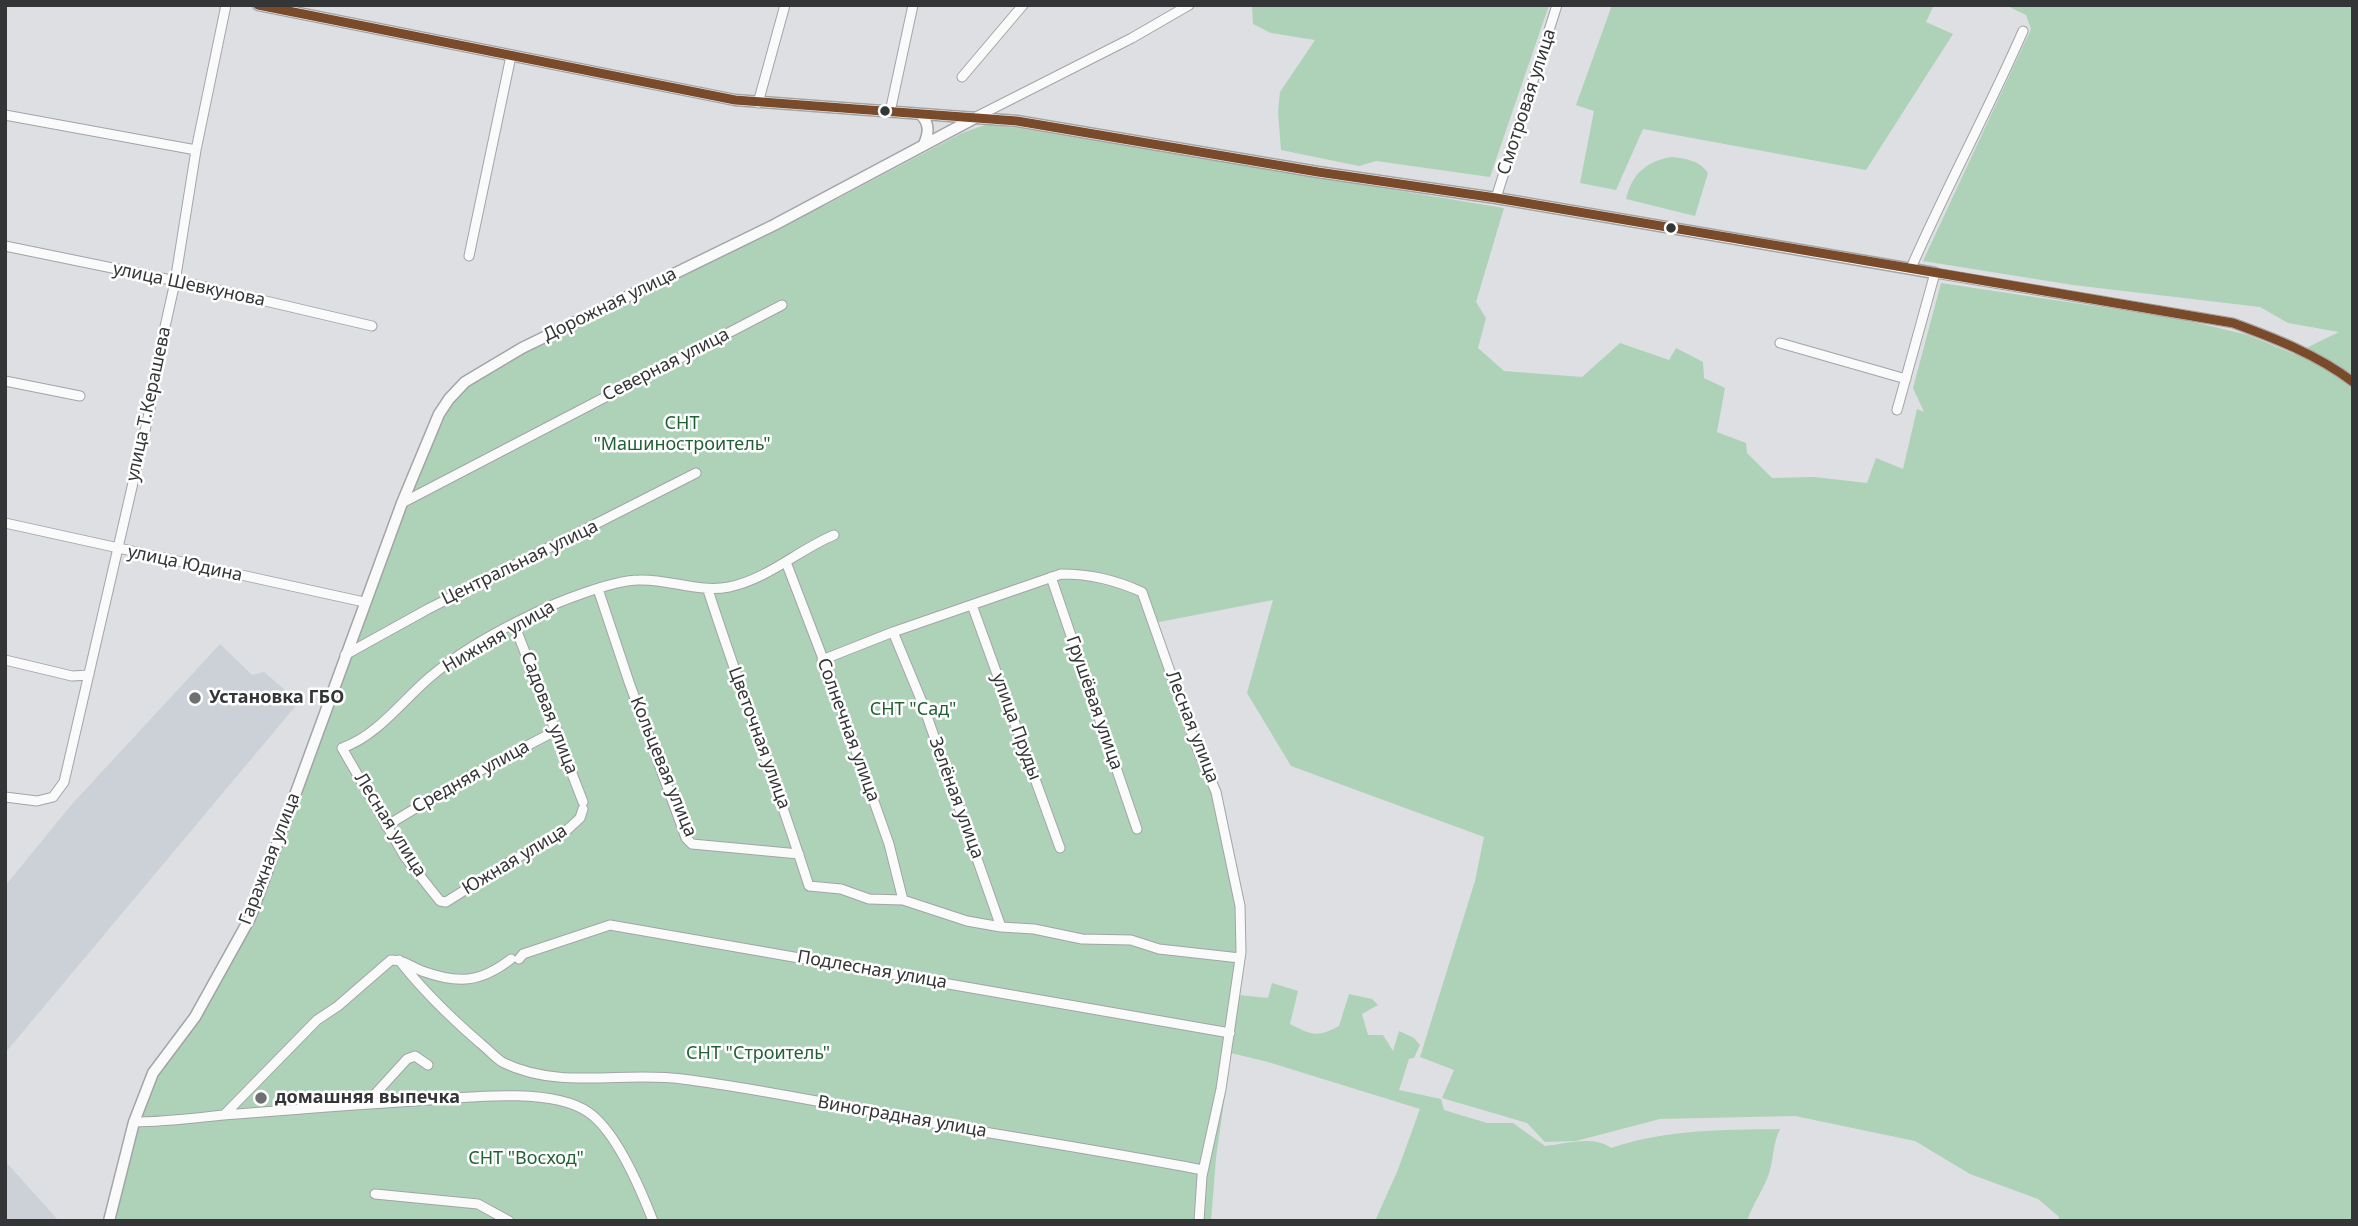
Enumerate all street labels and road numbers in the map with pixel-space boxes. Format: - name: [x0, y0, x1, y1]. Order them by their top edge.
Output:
- street label: Смотровая улица: [1493, 26, 1561, 178]
- street label: улица Шевкунова: [111, 258, 267, 312]
- street label: Дорожная улица: [540, 263, 680, 347]
- street label: Северная улица: [599, 324, 733, 406]
- street label: улица Т.Керашева: [122, 325, 176, 483]
- street label: Центральная улица: [438, 516, 602, 610]
- street label: улица Юдина: [126, 541, 244, 587]
- street label: Нижняя улица: [439, 596, 559, 678]
- street label: Грушёвая улица: [1061, 633, 1127, 773]
- street label: Садовая улица: [516, 649, 582, 777]
- street label: Солнечная улица: [812, 655, 884, 805]
- street label: Цветочная улица: [723, 664, 795, 812]
- street label: Лесная улица: [1161, 668, 1223, 786]
- street label: улица Пруды: [987, 671, 1045, 783]
- street label: Кольцевая улица: [625, 694, 701, 840]
- street label: Зелёная улица: [924, 734, 988, 862]
- street label: Средняя улица: [409, 736, 533, 818]
- street label: Лесная улица: [349, 769, 431, 881]
- street label: Гаражная улица: [235, 790, 305, 928]
- street label: Южная улица: [459, 820, 571, 900]
- street label: Подлесная улица: [795, 946, 949, 994]
- street label: Виноградная улица: [816, 1091, 988, 1143]

